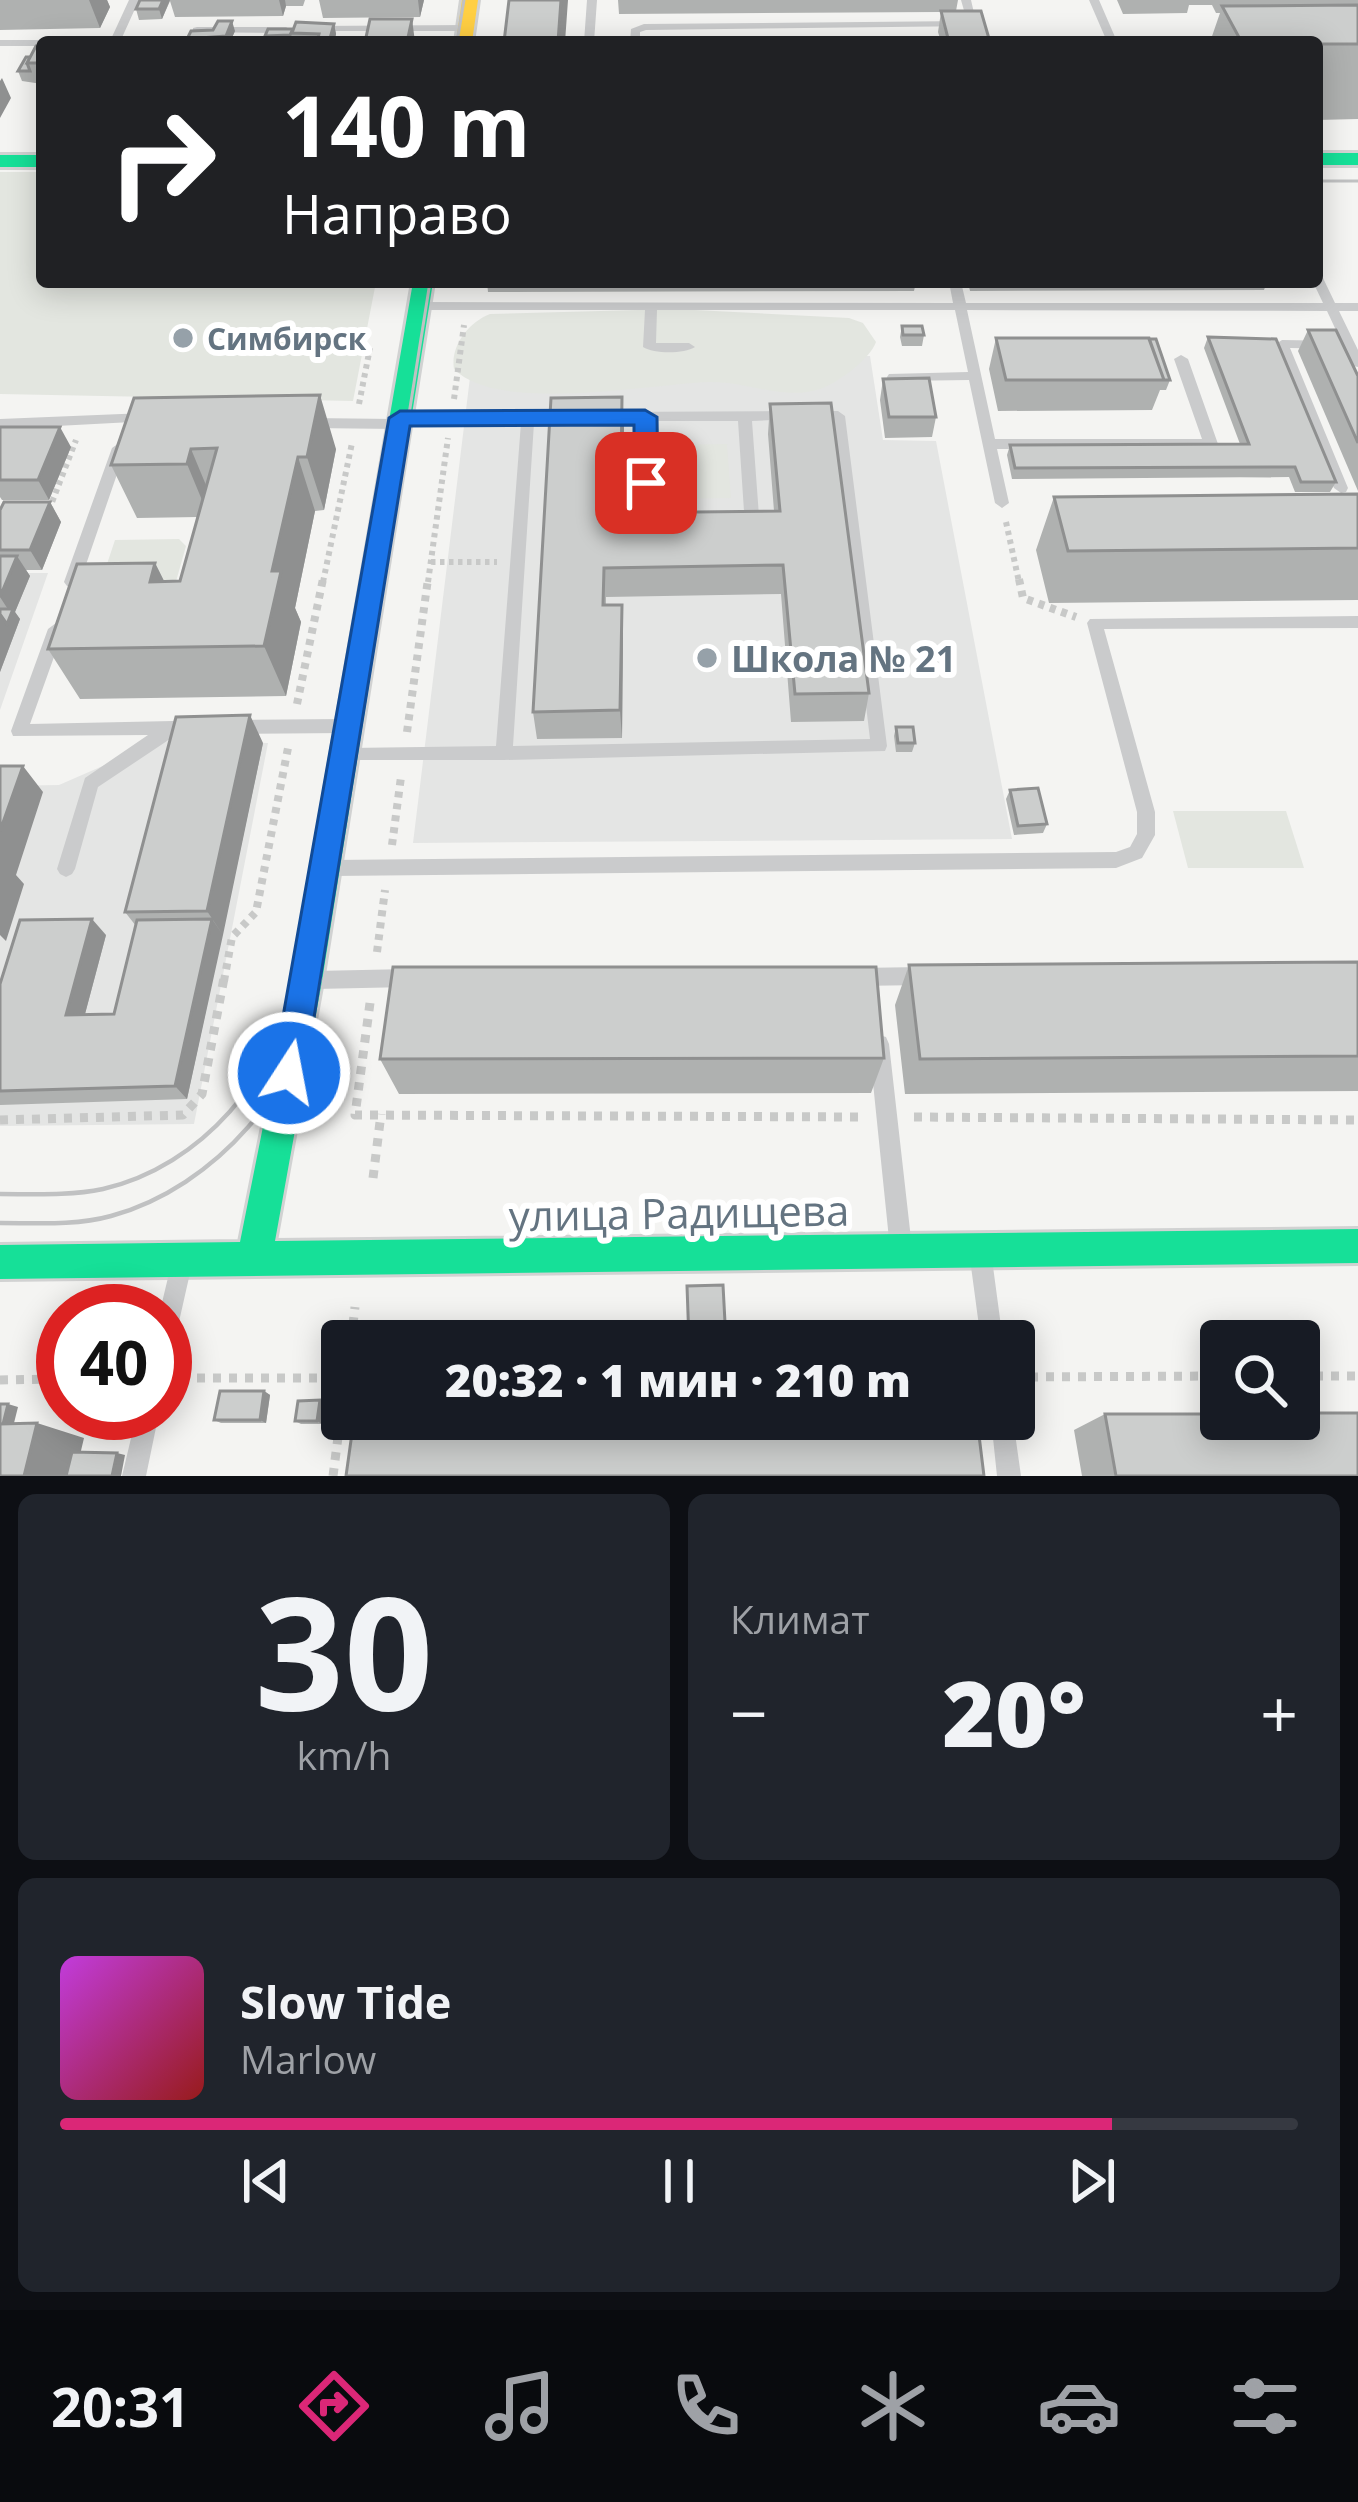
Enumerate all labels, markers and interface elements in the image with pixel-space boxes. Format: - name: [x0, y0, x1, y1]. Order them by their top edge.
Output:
- text: 140 m: [282, 67, 530, 182]
- icon: right: [84, 84, 240, 240]
- text: Направо: [282, 176, 512, 250]
- place label: Симбирск: [207, 318, 367, 359]
- marker: Симбирск: [170, 325, 196, 351]
- pin: [595, 432, 697, 534]
- icon: arrive: [613, 450, 679, 516]
- place label: Школа № 21: [731, 634, 956, 683]
- marker: Школа № 21: [694, 645, 720, 671]
- position arrow: [226, 1010, 352, 1136]
- street label: улица Радищева: [508, 1181, 850, 1243]
- speed limit sign: 40: [36, 1284, 192, 1440]
- map controls: [1200, 1320, 1320, 1440]
- button: search: [1200, 1320, 1320, 1440]
- text: 20:32 · 1 мин · 210 m: [445, 1349, 911, 1410]
- text: 30: [255, 1543, 433, 1756]
- text: Климат: [730, 1592, 870, 1645]
- text: 20°: [942, 1651, 1086, 1773]
- text: −: [730, 1667, 768, 1757]
- text: +: [1260, 1667, 1298, 1757]
- text: km/h: [297, 1728, 391, 1781]
- text: Slow Tide: [240, 1971, 451, 2032]
- text: Marlow: [240, 2032, 376, 2085]
- icon: previous: [233, 2148, 299, 2214]
- icon: pause: [646, 2148, 712, 2214]
- icon: next: [1059, 2148, 1125, 2214]
- icon: directions: [292, 2364, 376, 2448]
- icon: music: [478, 2364, 562, 2448]
- icon: phone: [664, 2364, 748, 2448]
- icon: climate: [851, 2364, 935, 2448]
- icon: car: [1037, 2364, 1121, 2448]
- icon: filters: [1223, 2364, 1307, 2448]
- text: 20:31: [51, 2369, 190, 2443]

